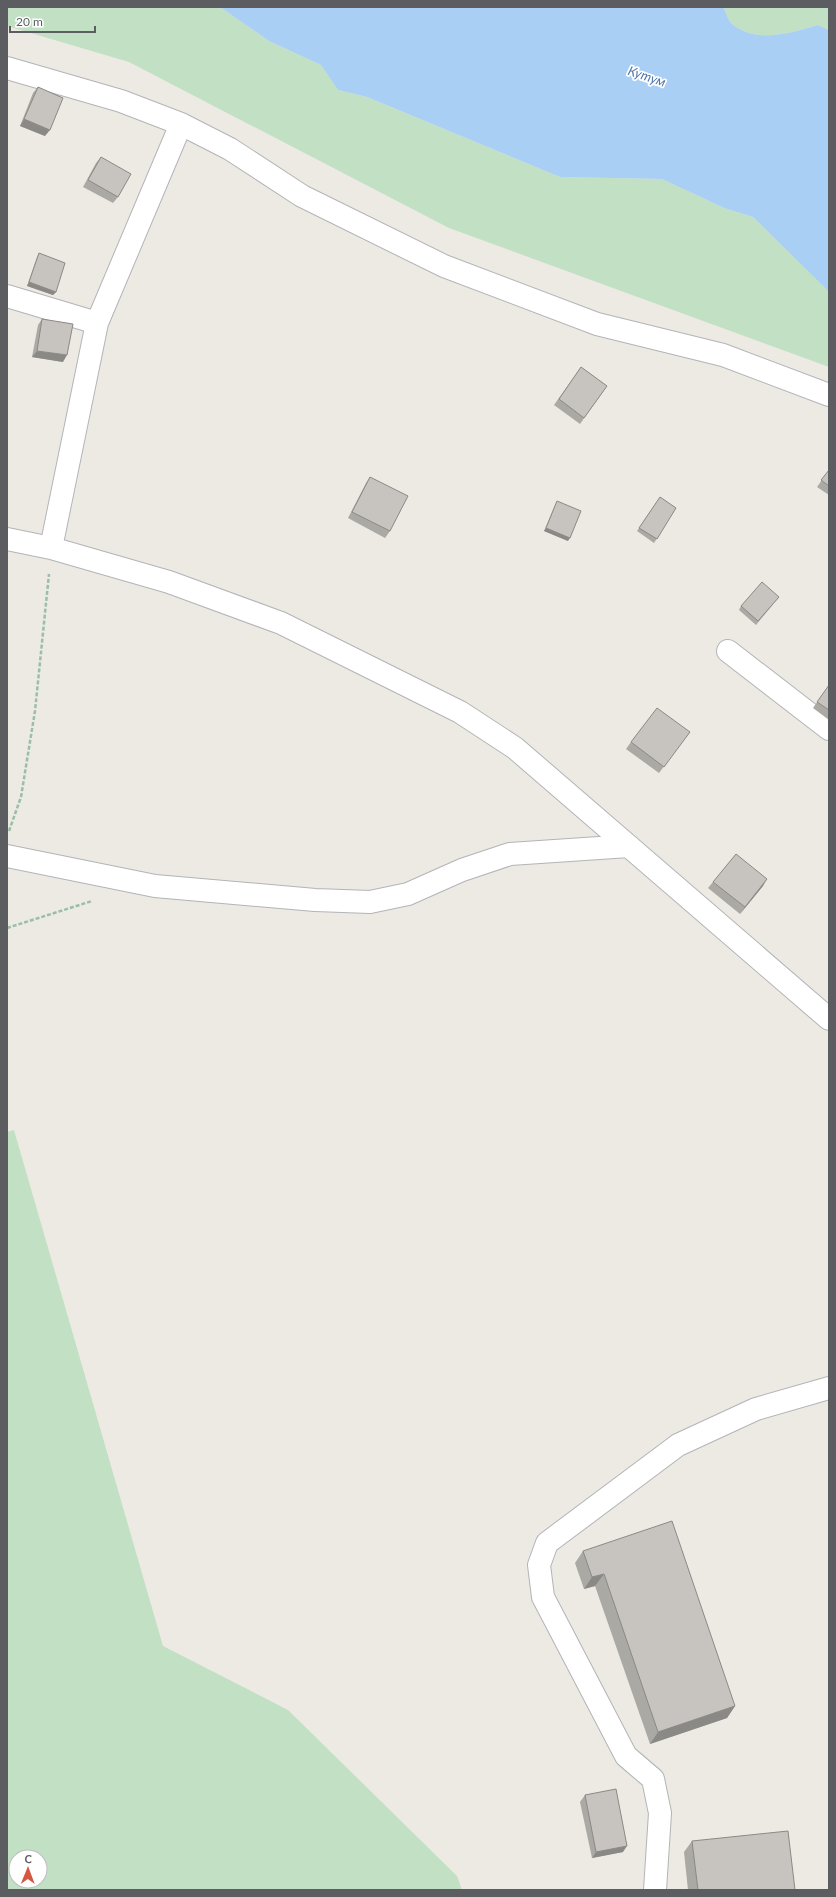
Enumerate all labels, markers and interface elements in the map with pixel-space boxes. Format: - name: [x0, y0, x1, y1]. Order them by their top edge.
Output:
- scale bar: [10, 8, 95, 34]
- text: 20 m: [16, 14, 43, 29]
- water label: Кутум: [626, 62, 668, 90]
- north arrow: [8, 1849, 48, 1889]
- text: С: [24, 1852, 33, 1865]

